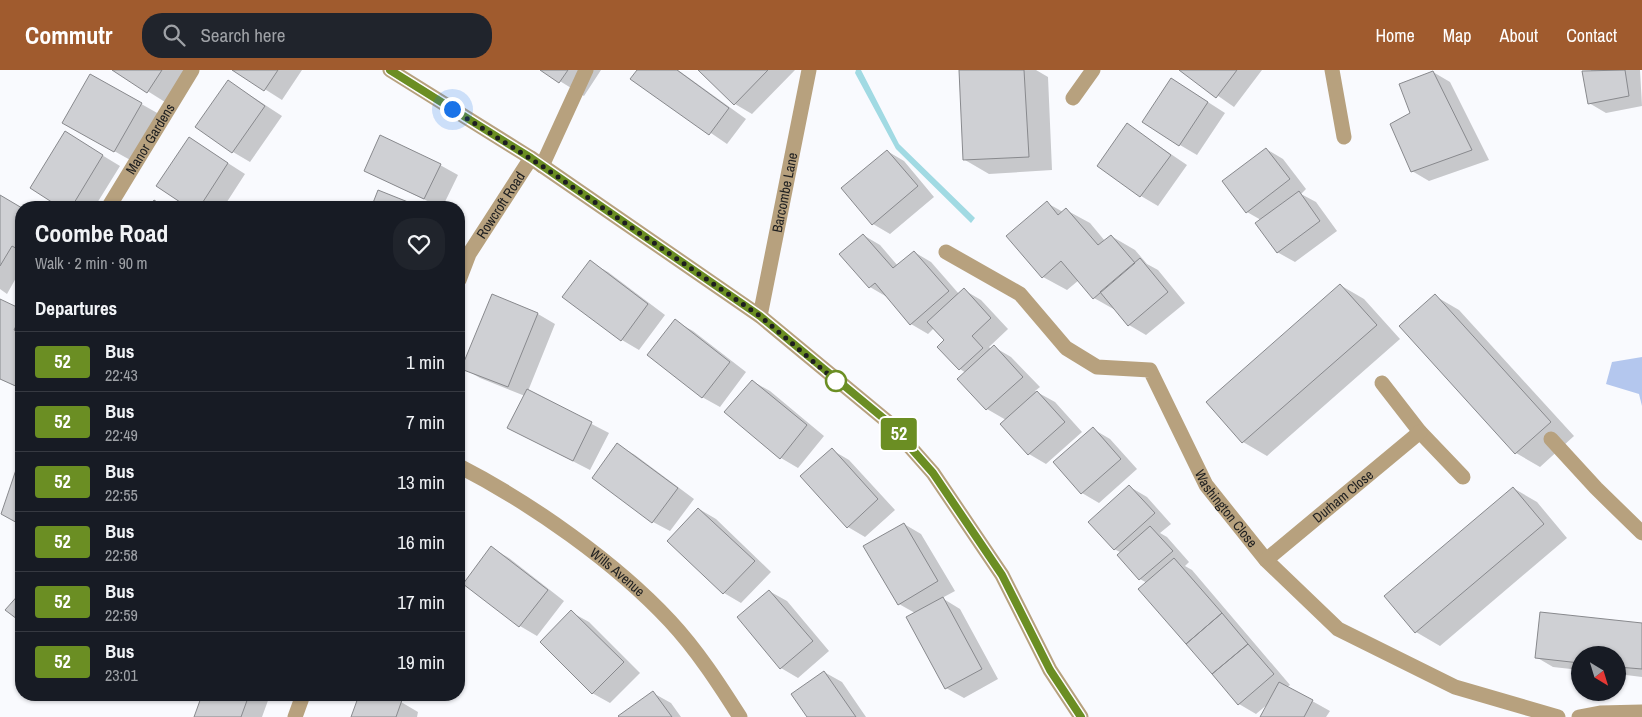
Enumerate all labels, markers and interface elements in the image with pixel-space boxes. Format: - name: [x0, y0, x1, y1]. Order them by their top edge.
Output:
- search box: [142, 13, 492, 58]
- text: Commutr: [25, 19, 112, 51]
- icon: search: [160, 21, 188, 49]
- text: Search here: [200, 22, 285, 48]
- text: Home: [1375, 23, 1415, 48]
- text: Map: [1443, 23, 1472, 48]
- text: About: [1500, 23, 1538, 48]
- text: Contact: [1566, 23, 1617, 48]
- your location: [440, 97, 465, 122]
- street label: Manor Gardens: [122, 100, 179, 178]
- street label: Barcombe Lane: [768, 151, 801, 234]
- street label: Rowcroft Road: [472, 168, 529, 242]
- text: Coombe Road: [35, 217, 168, 249]
- button: heart: [393, 218, 445, 270]
- text: Walk · 2 min · 90 m: [35, 252, 148, 274]
- text: Departures: [35, 295, 117, 321]
- text: Bus: [105, 338, 134, 364]
- text: 52: [54, 349, 71, 374]
- text: 1 min: [406, 349, 445, 375]
- text: 22:43: [105, 364, 138, 386]
- unlabelled marker: [825, 370, 847, 392]
- text: Bus: [105, 398, 134, 424]
- text: 52: [54, 409, 71, 434]
- text: 7 min: [406, 409, 445, 435]
- line badge: 52: [876, 418, 922, 450]
- text: 52: [891, 421, 907, 446]
- text: 22:49: [105, 424, 138, 446]
- text: Bus: [105, 458, 134, 484]
- street label: Durham Close: [1309, 466, 1377, 526]
- street label: Washington Close: [1191, 467, 1261, 551]
- text: 52: [54, 469, 71, 494]
- text: 13 min: [397, 469, 445, 495]
- text: 22:55: [105, 484, 138, 506]
- text: Bus: [105, 518, 134, 544]
- text: 52: [54, 529, 71, 554]
- text: 16 min: [397, 529, 445, 555]
- text: 22:58: [105, 544, 138, 566]
- street label: Wills Avenue: [586, 544, 649, 600]
- text: Bus: [105, 578, 134, 604]
- text: 52: [54, 589, 71, 614]
- text: 17 min: [397, 589, 445, 615]
- text: 22:59: [105, 604, 138, 626]
- text: Bus: [105, 638, 134, 664]
- north arrow: [1571, 646, 1626, 701]
- map controls: [1571, 646, 1626, 701]
- text: 52: [54, 649, 71, 674]
- text: 19 min: [397, 649, 445, 675]
- text: 23:01: [105, 664, 138, 686]

